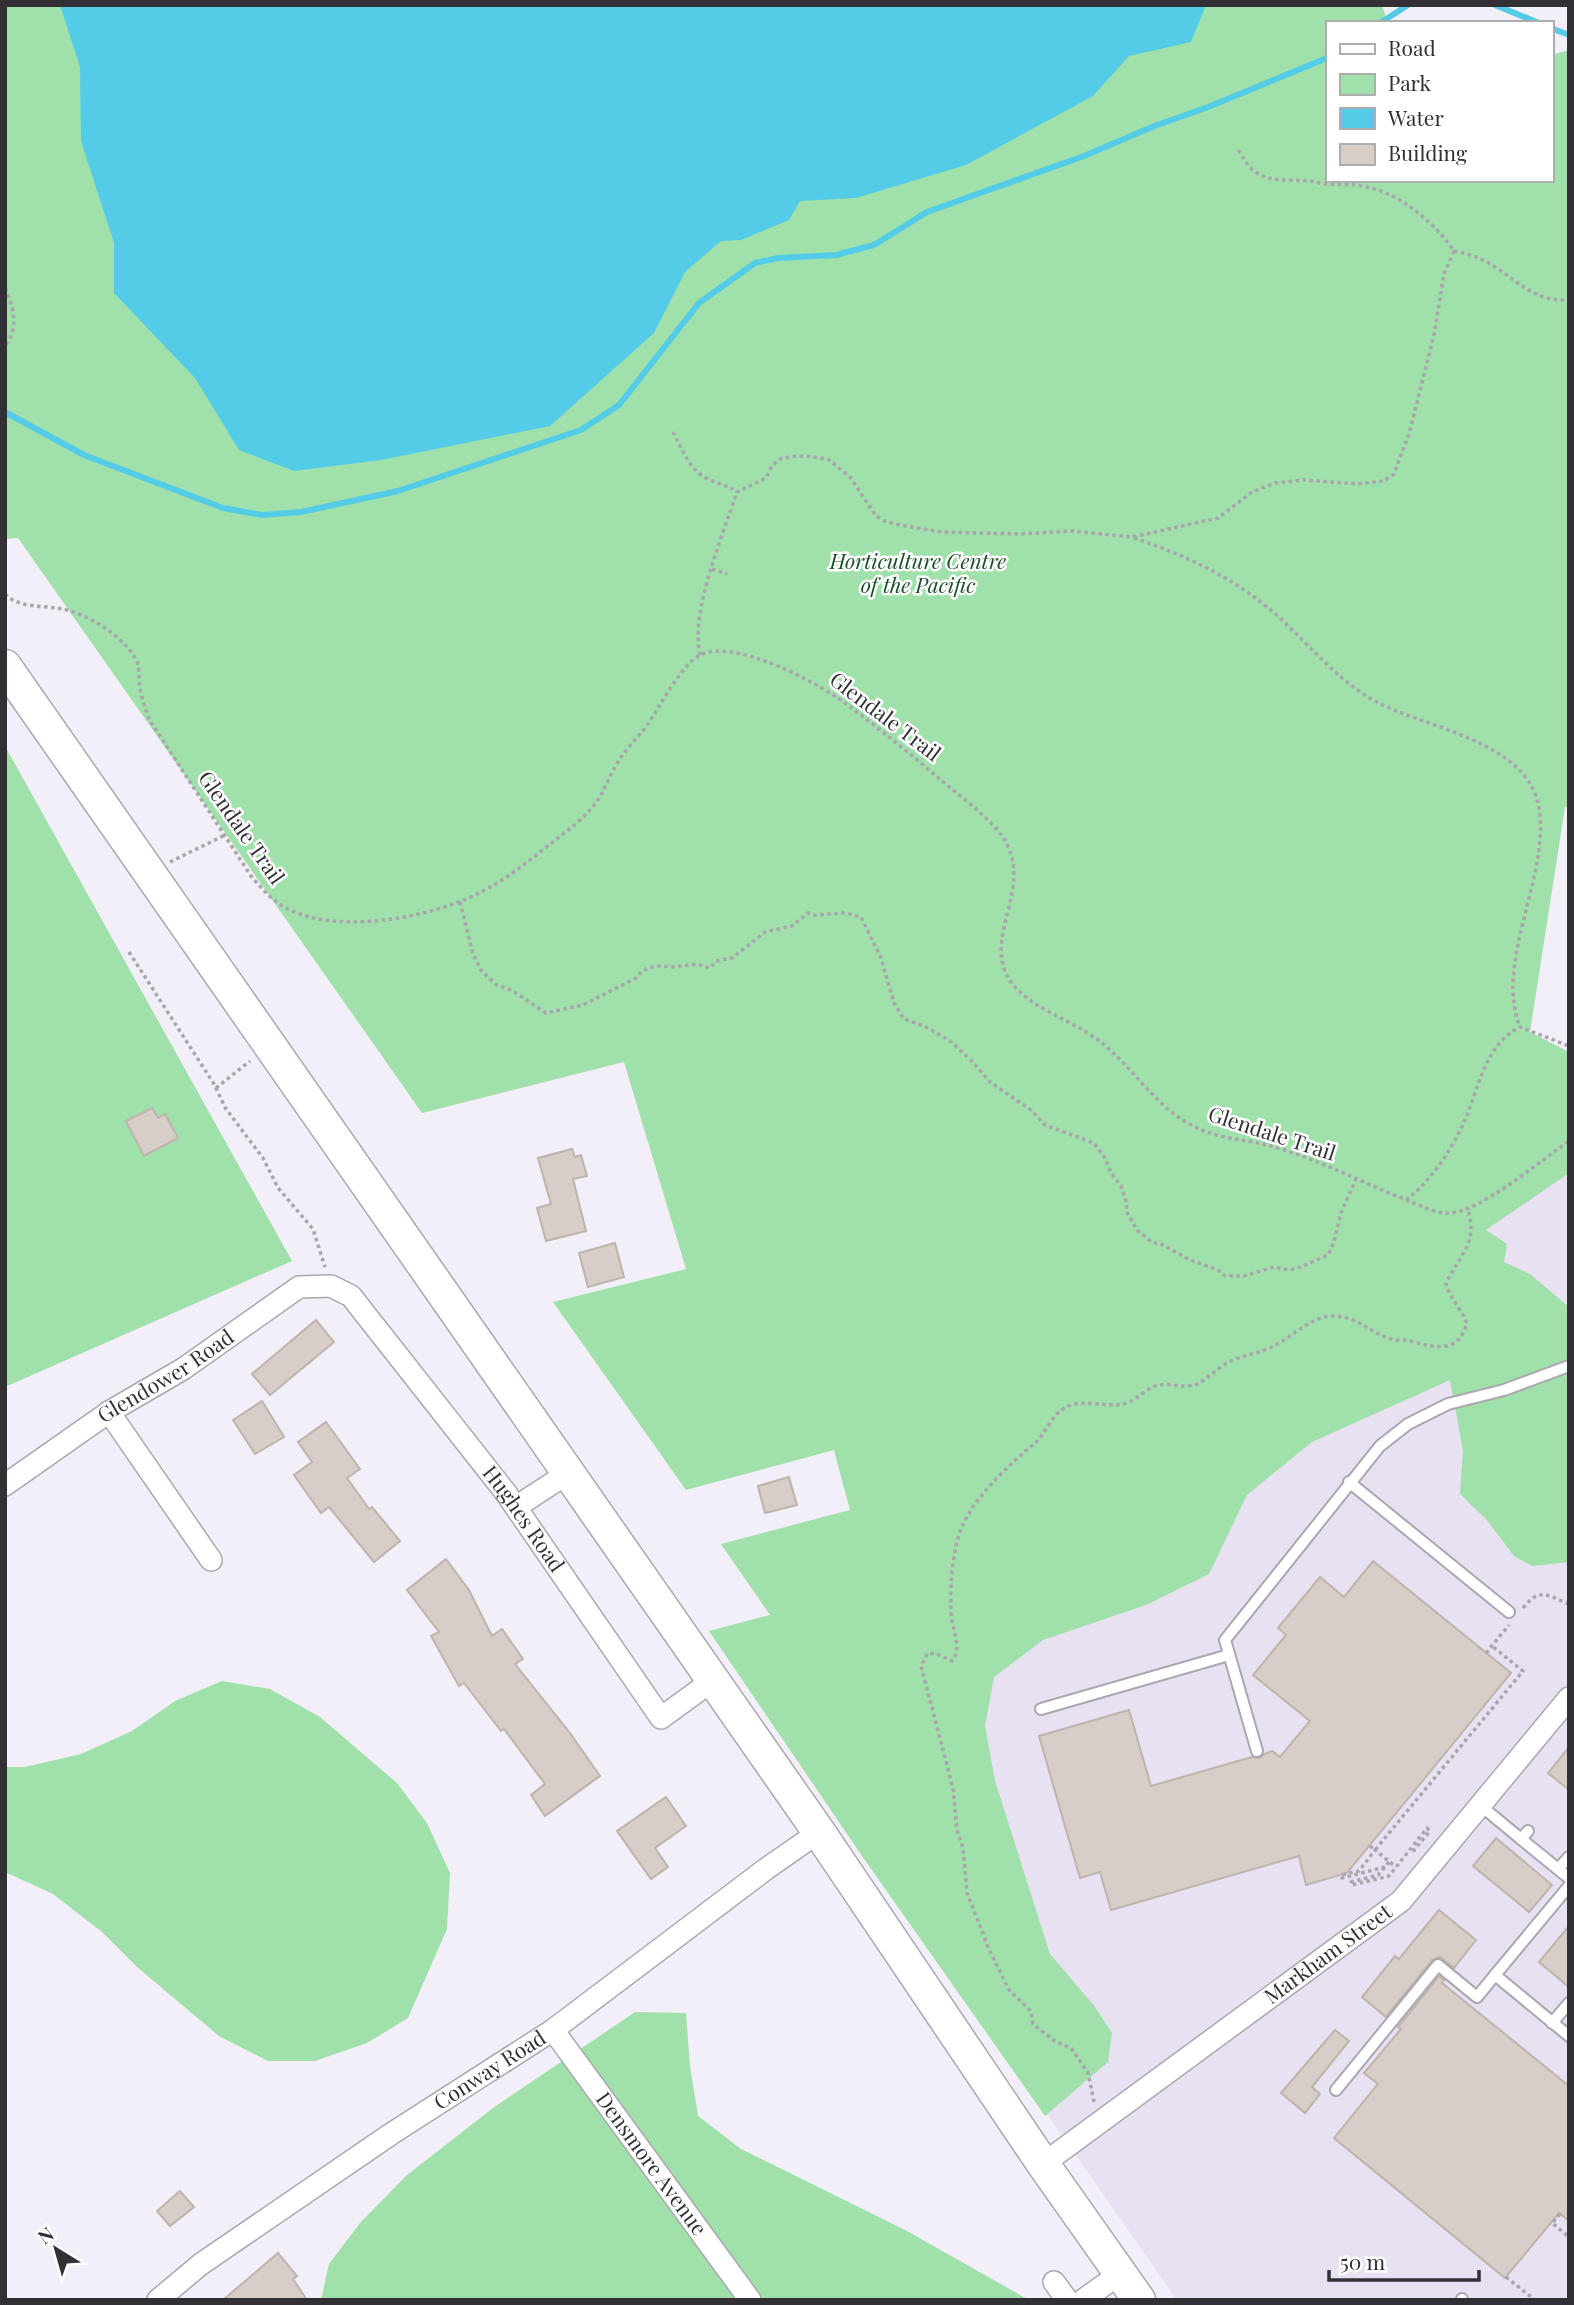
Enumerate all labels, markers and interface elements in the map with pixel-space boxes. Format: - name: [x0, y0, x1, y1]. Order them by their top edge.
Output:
- legend: [1326, 21, 1553, 182]
- text: Road: [1388, 33, 1436, 61]
- text: Park: [1388, 68, 1432, 96]
- text: Water: [1387, 103, 1444, 131]
- text: Building: [1388, 138, 1467, 166]
- park label: Horticulture Centre of the Pacific: [829, 546, 1006, 598]
- street label: Glendale Trail: [825, 664, 948, 766]
- street label: Glendale Trail: [193, 765, 292, 889]
- street label: Glendale Trail: [1205, 1098, 1340, 1166]
- street label: Glendower Road: [91, 1322, 238, 1428]
- street label: Hughes Road: [477, 1459, 572, 1577]
- street label: Markham Street: [1258, 1896, 1397, 2009]
- street label: Conway Road: [428, 2022, 550, 2115]
- street label: Densmore Avenue: [591, 2085, 714, 2240]
- north arrow: [21, 2214, 91, 2284]
- text: N: [32, 2220, 59, 2249]
- scale bar: [1329, 2238, 1480, 2282]
- text: 50 m: [1340, 2247, 1386, 2275]

